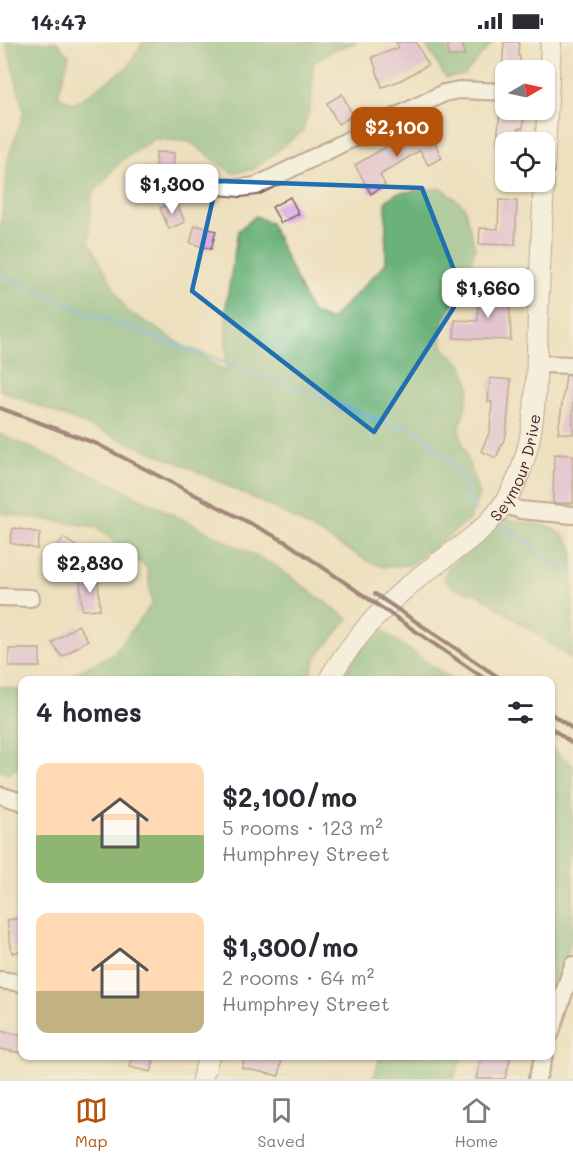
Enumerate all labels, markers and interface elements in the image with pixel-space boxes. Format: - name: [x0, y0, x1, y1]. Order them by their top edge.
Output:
- text: 14:47: [30, 7, 87, 36]
- north arrow: [495, 60, 555, 120]
- map controls: [495, 60, 555, 192]
- pin: $2,100: [348, 107, 446, 158]
- text: $2,100: [365, 113, 429, 139]
- button: locate: [495, 132, 555, 192]
- pin: $1,300: [123, 164, 221, 215]
- text: $1,300: [139, 170, 205, 196]
- pin: $1,660: [439, 268, 537, 319]
- text: $1,660: [456, 274, 520, 300]
- street label: Seymour Drive: [484, 413, 544, 525]
- pin: $2,830: [41, 543, 139, 594]
- text: $2,830: [57, 549, 123, 575]
- text: 4 homes: [36, 695, 142, 729]
- icon: filters: [504, 696, 537, 729]
- text: $2,100/mo: [222, 780, 357, 814]
- icon: home: [84, 787, 156, 859]
- text: 5 rooms · 123 m²: [222, 814, 383, 840]
- text: Humphrey Street: [222, 840, 390, 866]
- text: $1,300/mo: [222, 930, 358, 964]
- icon: home: [84, 937, 156, 1009]
- text: 2 rooms · 64 m²: [222, 964, 374, 990]
- text: Humphrey Street: [222, 990, 390, 1016]
- tab: Map: [75, 1094, 108, 1151]
- tab: Saved: [257, 1094, 305, 1151]
- tab: Home: [455, 1094, 498, 1151]

